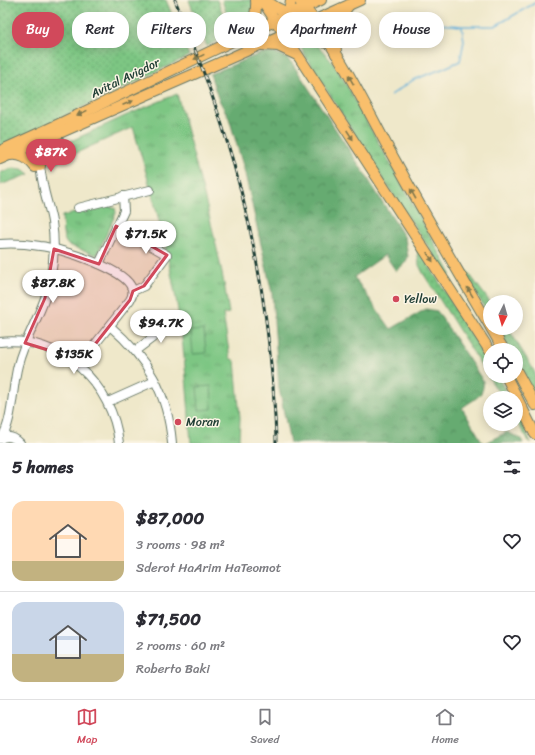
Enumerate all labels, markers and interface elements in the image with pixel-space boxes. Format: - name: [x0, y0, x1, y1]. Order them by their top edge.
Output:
- chip: Buy: [12, 12, 64, 48]
- chip: Rent: [72, 12, 129, 48]
- chip: Filters: [137, 12, 206, 48]
- chip: New: [214, 12, 269, 48]
- chip: Apartment: [277, 12, 371, 48]
- chip: House: [379, 12, 444, 48]
- street label: Avital Avigdor: [86, 51, 164, 105]
- one-way arrow: [194, 54, 205, 60]
- one-way arrow: [347, 74, 354, 86]
- one-way arrow: [123, 100, 134, 106]
- one-way arrow: [76, 110, 88, 116]
- one-way arrow: [346, 130, 354, 141]
- pin: $87K: [27, 139, 75, 173]
- text: $87K: [35, 140, 67, 163]
- one-way arrow: [410, 188, 417, 200]
- pin: $71.5K: [113, 221, 179, 255]
- text: $71.5K: [125, 222, 167, 245]
- one-way arrow: [426, 251, 433, 263]
- pin: $87.8K: [20, 270, 86, 304]
- text: $87.8K: [31, 271, 75, 294]
- one-way arrow: [467, 286, 474, 298]
- place label: Yellow: [404, 288, 437, 310]
- marker: Yellow: [391, 294, 401, 304]
- north arrow: [483, 295, 523, 335]
- map controls: [483, 295, 523, 431]
- pin: $94.7K: [128, 310, 194, 344]
- text: $94.7K: [139, 311, 183, 334]
- pin: $135K: [46, 341, 102, 375]
- text: $135K: [55, 342, 93, 365]
- button: locate: [483, 343, 523, 383]
- button: layers: [483, 391, 523, 431]
- place label: Moran: [186, 411, 220, 433]
- marker: Moran: [173, 417, 183, 427]
- text: 5 homes: [12, 452, 73, 482]
- icon: filters: [501, 456, 523, 478]
- text: $87,000: [136, 503, 204, 533]
- icon: home: [44, 517, 92, 565]
- icon: heart: [501, 530, 523, 552]
- text: 3 rooms · 98 m²: [136, 533, 225, 556]
- text: Sderot HaArim HaTeomot: [136, 556, 281, 579]
- text: $71,500: [136, 604, 201, 634]
- icon: home: [44, 618, 92, 666]
- icon: heart: [501, 631, 523, 653]
- text: 2 rooms · 60 m²: [136, 634, 225, 657]
- text: Roberto Baki: [136, 657, 210, 680]
- tab: Map: [76, 706, 98, 749]
- tab: Saved: [250, 706, 279, 749]
- tab: Home: [431, 706, 459, 749]

